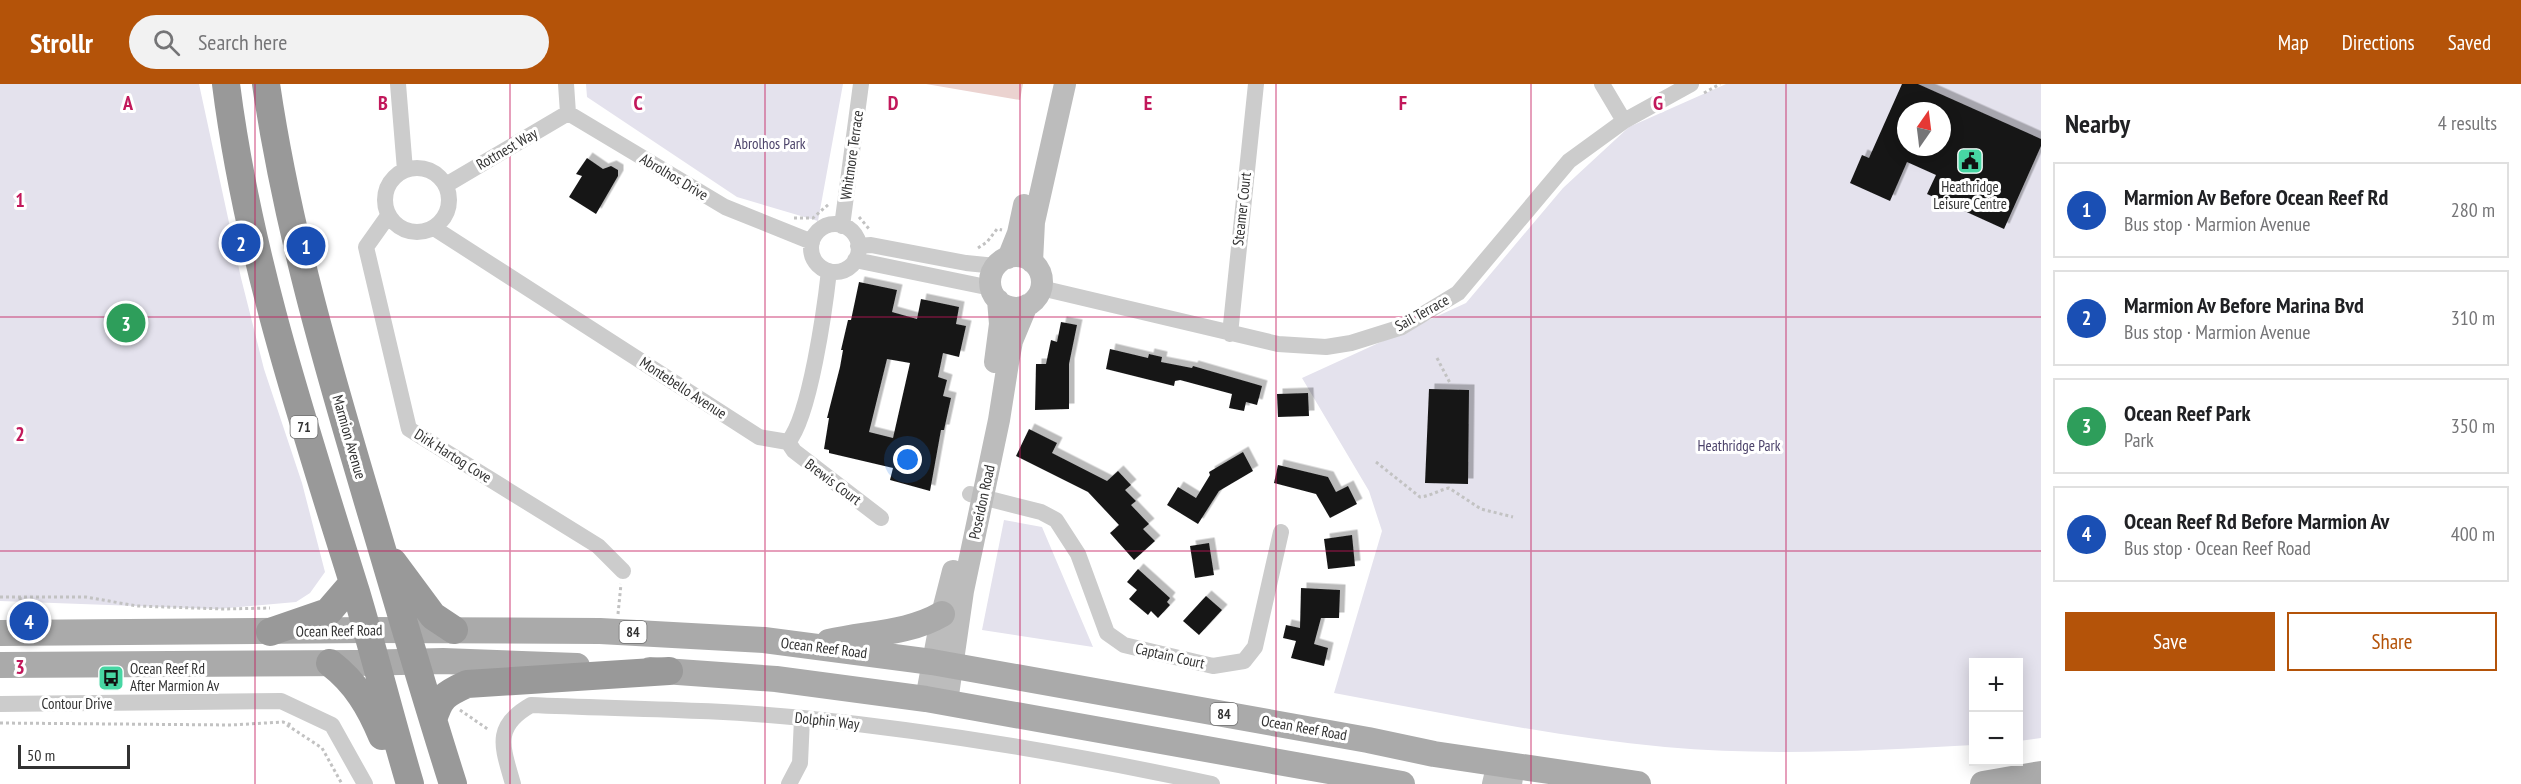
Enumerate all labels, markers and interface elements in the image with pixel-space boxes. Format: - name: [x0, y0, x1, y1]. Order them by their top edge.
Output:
- search box: [129, 15, 549, 69]
- text: Strollr: [30, 24, 93, 61]
- icon: search: [150, 26, 183, 59]
- text: Search here: [198, 28, 287, 56]
- text: Map: [2278, 29, 2309, 56]
- text: Directions: [2342, 29, 2415, 56]
- text: Saved: [2448, 29, 2491, 56]
- text: A: [122, 90, 134, 116]
- text: B: [378, 90, 388, 116]
- text: C: [633, 90, 643, 116]
- text: D: [888, 90, 899, 116]
- text: E: [1144, 90, 1152, 116]
- text: F: [1399, 90, 1407, 116]
- text: G: [1653, 90, 1663, 116]
- north arrow: [1897, 102, 1951, 156]
- text: Nearby: [2065, 107, 2130, 140]
- street label: Whitmore Terrace: [836, 109, 867, 201]
- text: 4 results: [2438, 110, 2497, 136]
- street label: Rottnest Way: [473, 123, 541, 174]
- park label: Abrolhos Park: [734, 134, 806, 153]
- public building icon: Heathridge Leisure Centre: [1955, 146, 1985, 176]
- street label: Abrolhos Drive: [637, 149, 712, 204]
- street label: Steamer Court: [1228, 171, 1255, 247]
- place label: Heathridge Leisure Centre: [1933, 177, 2007, 213]
- text: Marmion Av Before Ocean Reef Rd: [2124, 183, 2388, 211]
- text: 1: [15, 187, 25, 213]
- text: 1: [2082, 197, 2091, 223]
- text: 280 m: [2451, 197, 2495, 223]
- text: Bus stop · Marmion Avenue: [2124, 211, 2311, 237]
- pin: 2: [222, 220, 260, 266]
- pin: 1: [286, 224, 326, 268]
- street label: Sail Terrace: [1391, 290, 1452, 335]
- text: Marmion Av Before Marina Bvd: [2124, 291, 2364, 319]
- pin: 3: [106, 300, 146, 346]
- text: 2: [2082, 305, 2091, 331]
- text: 310 m: [2451, 305, 2495, 331]
- text: Bus stop · Marmion Avenue: [2124, 319, 2311, 345]
- street label: Montebello Avenue: [636, 352, 730, 423]
- street label: Marmion Avenue: [328, 393, 371, 481]
- text: Ocean Reef Park: [2124, 399, 2250, 427]
- text: 3: [2082, 413, 2091, 439]
- text: 350 m: [2451, 413, 2495, 439]
- road number: 71: [290, 416, 318, 438]
- text: 2: [15, 421, 25, 447]
- street label: Dirk Hartog Cove: [411, 424, 495, 487]
- text: Park: [2124, 427, 2154, 453]
- park label: Heathridge Park: [1698, 436, 1781, 455]
- your location: [893, 445, 922, 474]
- street label: Brewis Court: [801, 454, 865, 509]
- street label: Poseidon Road: [964, 463, 999, 541]
- text: Ocean Reef Rd Before Marmion Av: [2124, 507, 2389, 535]
- text: 4: [2082, 521, 2091, 547]
- text: 400 m: [2451, 521, 2495, 547]
- text: Bus stop · Ocean Reef Road: [2124, 535, 2311, 561]
- pin: 4: [9, 598, 48, 644]
- button: Save: [2065, 612, 2275, 671]
- button: Share: [2287, 612, 2497, 671]
- street label: Ocean Reef Road: [295, 620, 383, 641]
- road number: 84: [620, 621, 646, 643]
- street label: Ocean Reef Road: [780, 633, 868, 662]
- street label: Captain Court: [1134, 638, 1207, 673]
- text: 3: [15, 654, 25, 680]
- map controls: [1969, 658, 2023, 766]
- button: +: [1969, 658, 2023, 712]
- place label: Ocean Reef Rd After Marmion Av: [130, 659, 219, 695]
- bus stop icon: Ocean Reef Rd After Marmion Av: [96, 663, 126, 693]
- street label: Contour Drive: [41, 694, 113, 713]
- road number: 84: [1210, 703, 1238, 725]
- street label: Dolphin Way: [794, 708, 861, 733]
- street label: Ocean Reef Road: [1260, 711, 1348, 744]
- button: −: [1969, 712, 2023, 766]
- scale bar: [18, 742, 130, 770]
- text: 50 m: [27, 745, 55, 765]

